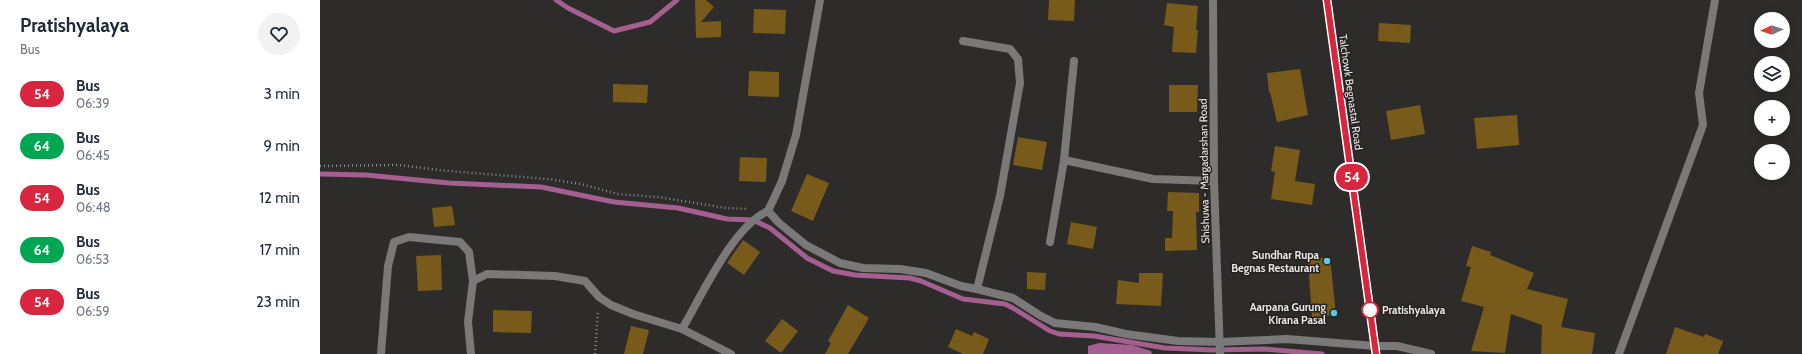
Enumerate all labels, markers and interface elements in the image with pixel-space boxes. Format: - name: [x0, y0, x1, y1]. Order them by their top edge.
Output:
- north arrow: [1754, 12, 1790, 48]
- map controls: [1754, 12, 1790, 180]
- button: heart: [258, 13, 300, 55]
- text: Pratishyalaya: [20, 14, 129, 37]
- street label: Talchowk Begnastal Road: [1336, 33, 1366, 151]
- text: Bus: [20, 41, 40, 57]
- button: layers: [1754, 56, 1790, 92]
- text: Bus: [76, 77, 100, 95]
- text: 54: [34, 85, 50, 103]
- text: 3 min: [264, 85, 300, 103]
- text: 06:39: [76, 95, 110, 111]
- street label: Shishuwa - Margadarshan Road: [1196, 98, 1212, 244]
- button: +: [1754, 100, 1790, 136]
- text: Bus: [76, 129, 100, 147]
- text: 64: [34, 137, 50, 155]
- text: 9 min: [263, 137, 300, 155]
- button: −: [1754, 144, 1790, 180]
- text: 06:45: [76, 147, 110, 163]
- line badge: 54: [1334, 164, 1370, 190]
- text: 54: [1344, 168, 1360, 186]
- text: Bus: [76, 181, 100, 199]
- text: 54: [34, 189, 50, 207]
- text: 12 min: [259, 189, 300, 207]
- text: 06:48: [76, 199, 111, 215]
- text: Bus: [76, 233, 100, 251]
- text: 64: [34, 241, 50, 259]
- text: 17 min: [259, 241, 300, 259]
- place label: Sundhar Rupa Begnas Restaurant: [1231, 248, 1320, 275]
- text: 06:53: [76, 251, 109, 267]
- marker: Sundhar Rupa Begnas Restaurant: [1322, 256, 1332, 266]
- text: Bus: [76, 285, 100, 303]
- text: 54: [34, 293, 50, 311]
- text: 23 min: [256, 293, 300, 311]
- place label: Aarpana Gurung Kirana Pasal: [1250, 300, 1326, 327]
- marker: Pratishyalaya: [1361, 301, 1379, 319]
- text: 06:59: [76, 303, 110, 319]
- place label: Pratishyalaya: [1382, 303, 1446, 317]
- marker: Aarpana Gurung Kirana Pasal: [1329, 308, 1339, 318]

